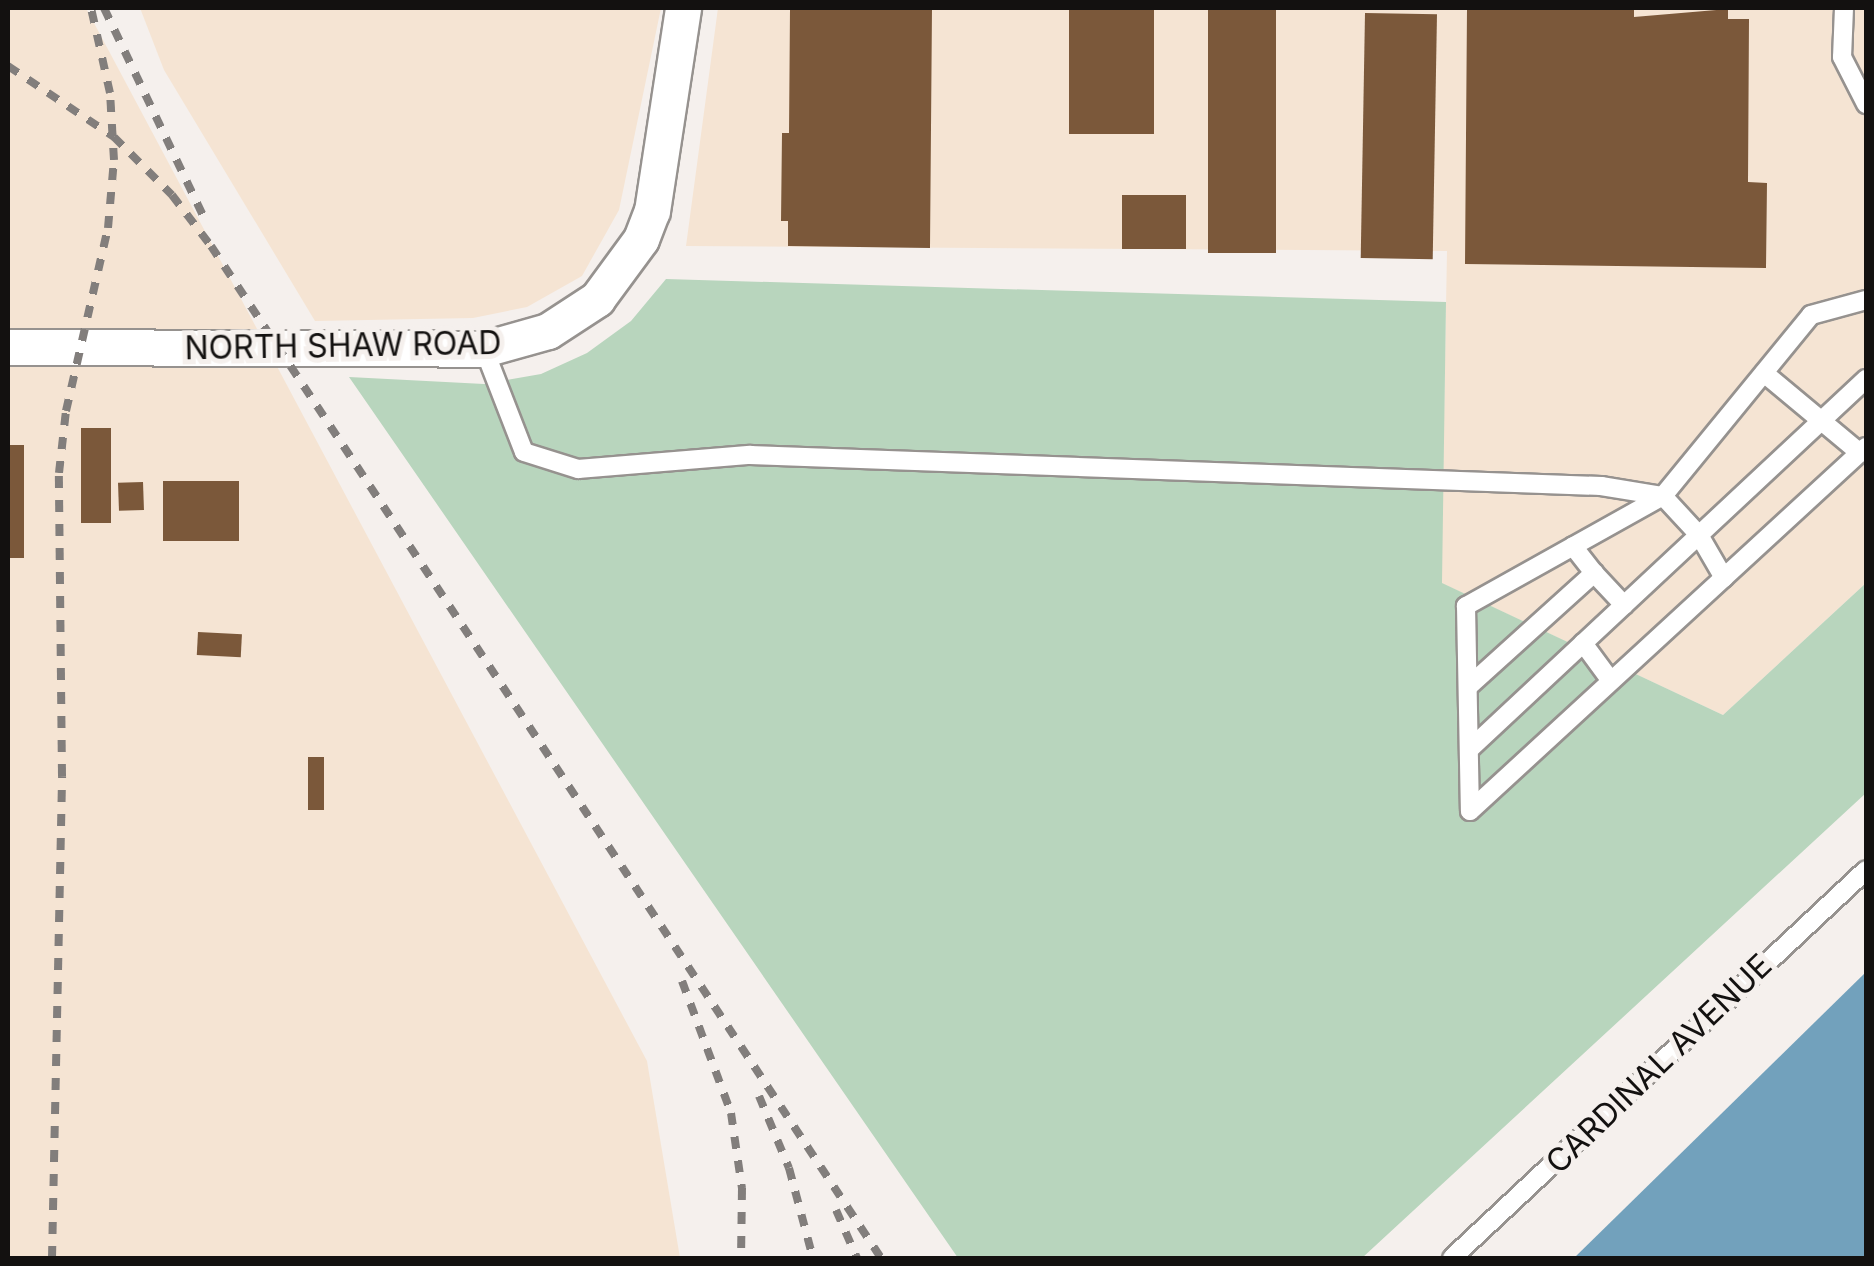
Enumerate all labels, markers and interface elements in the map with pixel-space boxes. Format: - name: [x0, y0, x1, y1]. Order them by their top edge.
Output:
- street label: NORTH SHAW ROAD: [184, 324, 502, 368]
- street label: CARDINAL AVENUE: [1538, 946, 1780, 1182]

